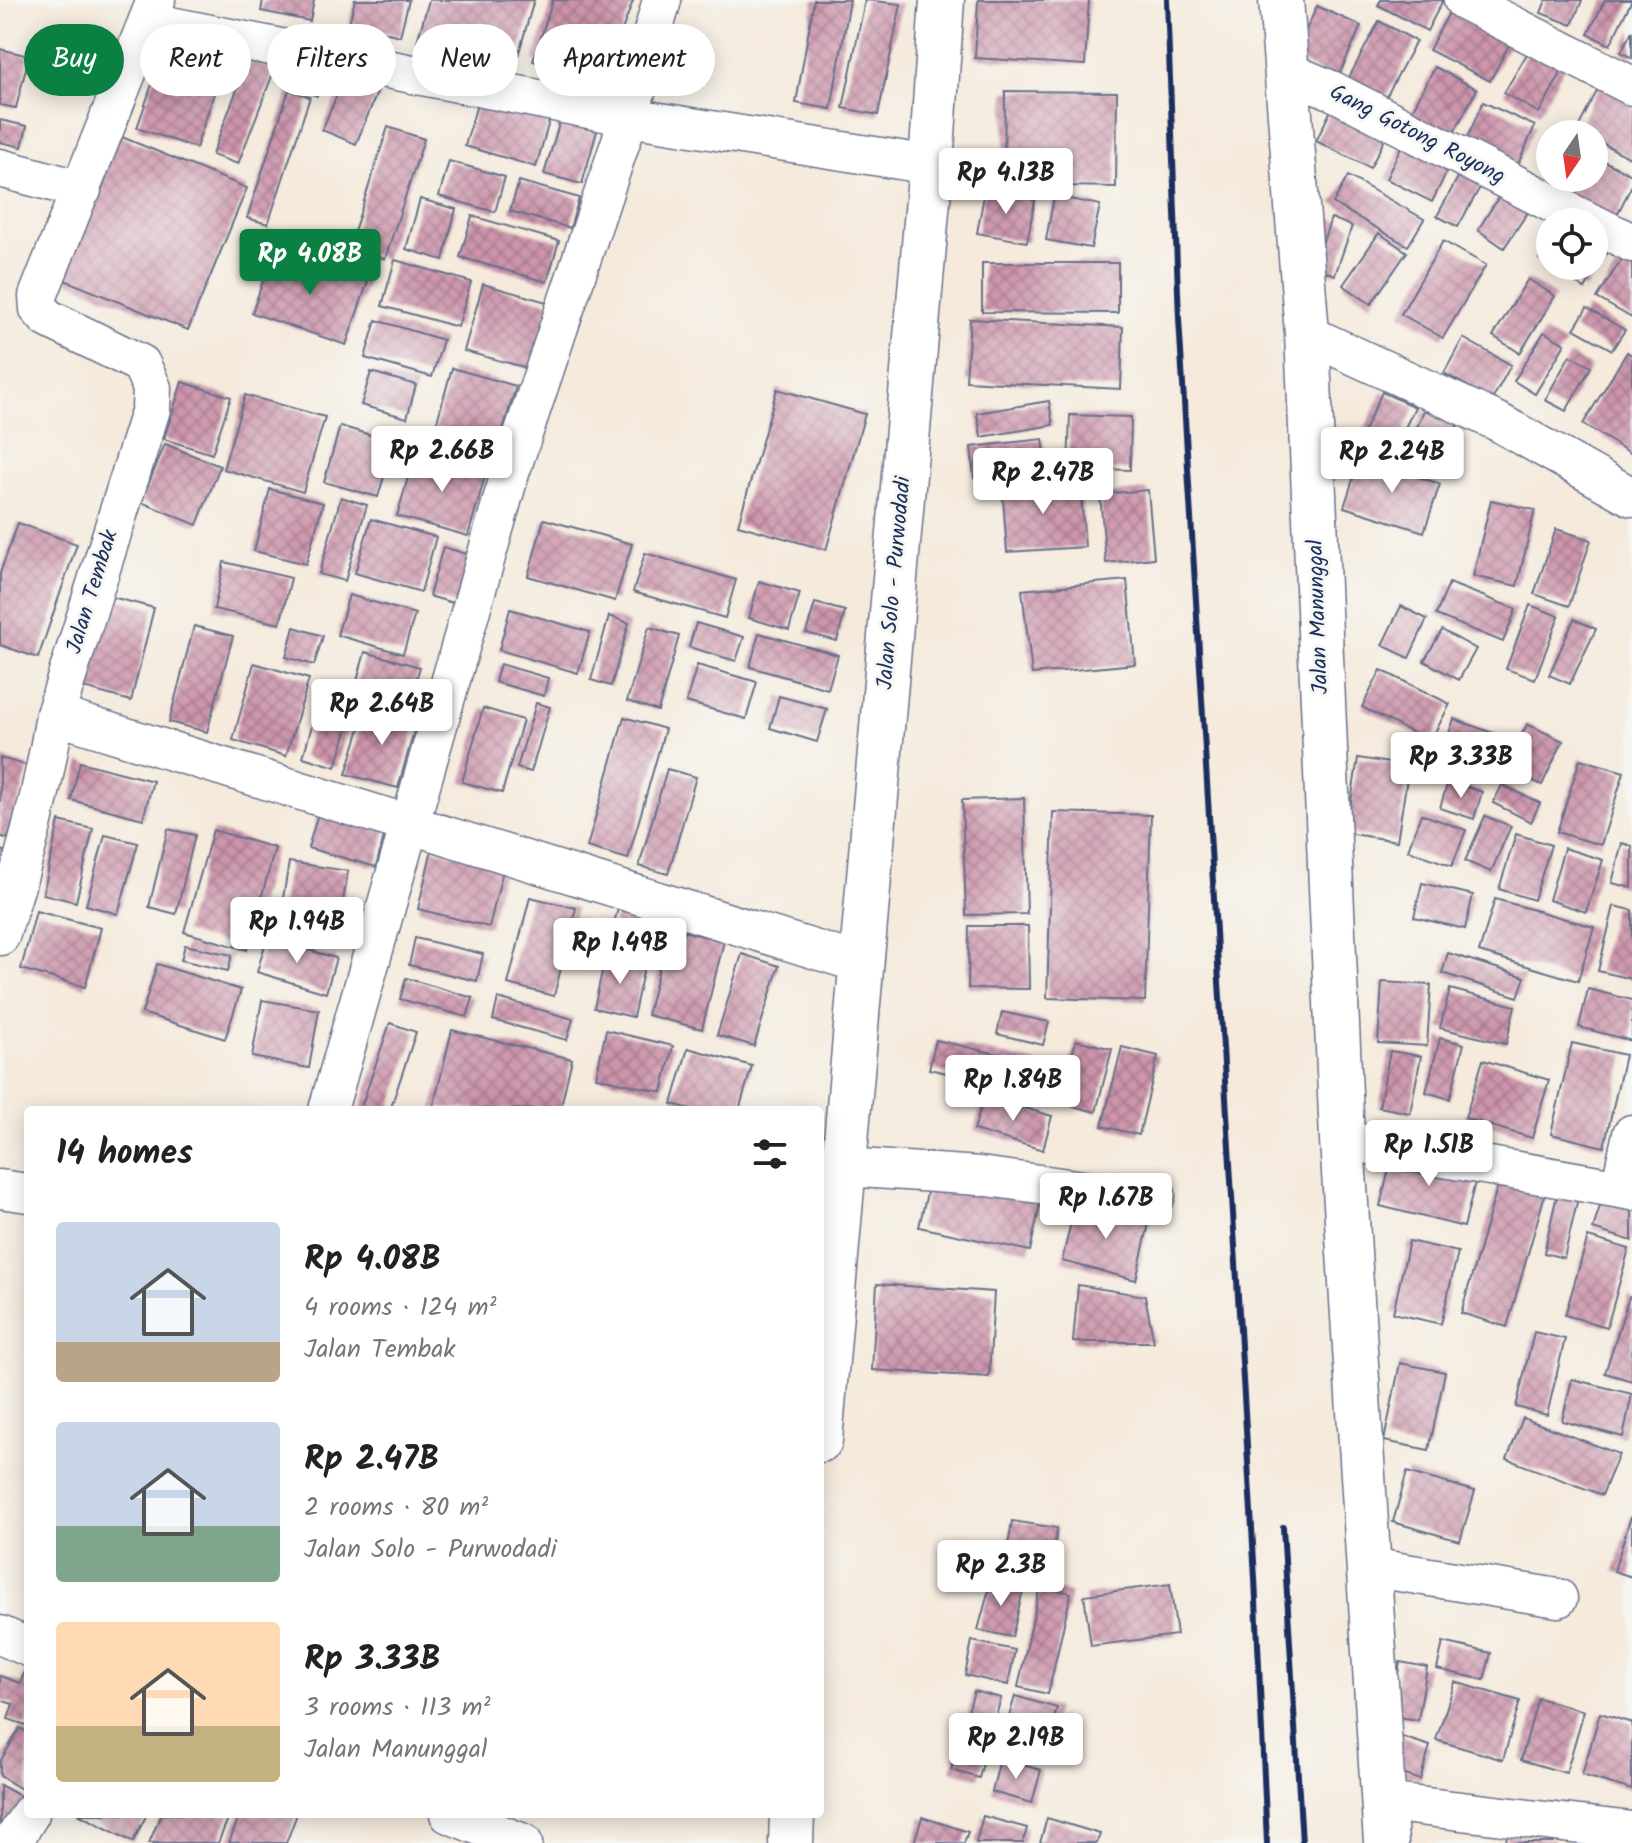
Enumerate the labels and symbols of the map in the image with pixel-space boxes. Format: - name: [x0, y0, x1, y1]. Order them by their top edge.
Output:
- street label: Gang Gotong Royong: [1323, 76, 1511, 194]
- north arrow: [1536, 120, 1608, 192]
- pin: Rp 4.13B: [923, 148, 1089, 216]
- pin: Rp 4.08B: [227, 229, 393, 297]
- pin: Rp 2.66B: [359, 426, 525, 494]
- pin: Rp 2.24B: [1309, 427, 1475, 495]
- pin: Rp 2.47B: [960, 448, 1126, 516]
- street label: Jalan Solo - Purwodadi: [868, 474, 922, 691]
- street label: Jalan Tembak: [58, 525, 129, 658]
- street label: Jalan Manunggal: [1299, 538, 1339, 695]
- pin: Rp 2.64B: [299, 679, 465, 747]
- pin: Rp 3.33B: [1378, 732, 1544, 800]
- pin: Rp 1.94B: [214, 897, 380, 965]
- pin: Rp 1.49B: [537, 918, 703, 986]
- pin: Rp 1.84B: [930, 1055, 1096, 1123]
- pin: Rp 1.51B: [1346, 1120, 1512, 1188]
- pin: Rp 1.67B: [1023, 1173, 1189, 1241]
- pin: Rp 2.3B: [927, 1540, 1075, 1608]
- pin: Rp 2.19B: [933, 1713, 1099, 1781]

